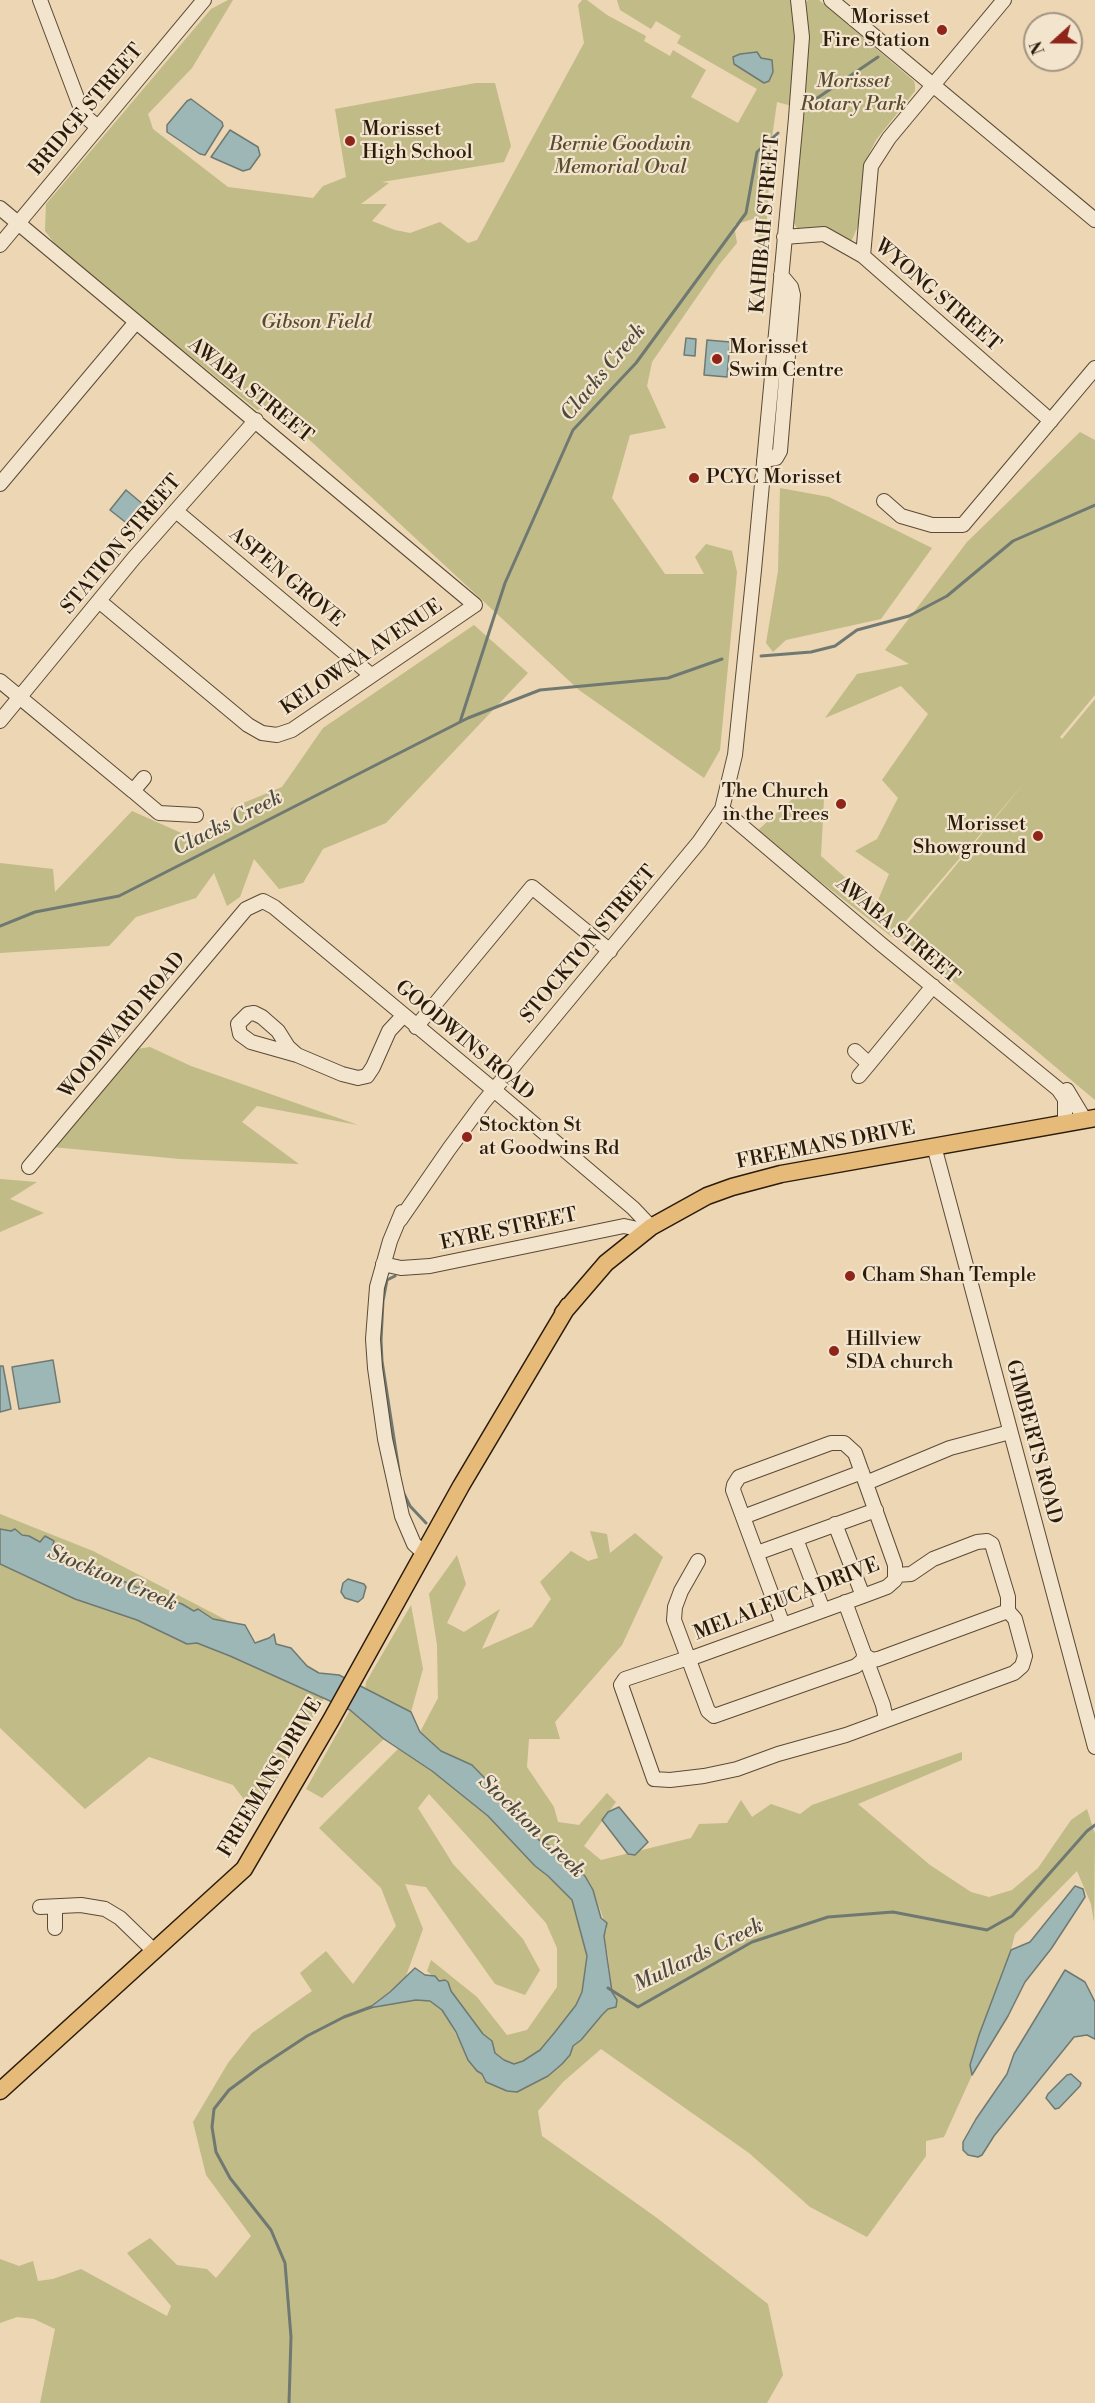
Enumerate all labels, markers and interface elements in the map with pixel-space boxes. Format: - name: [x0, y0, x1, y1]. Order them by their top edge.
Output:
- place label: Morisset Fire Station: [822, 6, 930, 53]
- north arrow: [1023, 12, 1083, 72]
- marker: Morisset Fire Station: [935, 23, 949, 37]
- text: N: [1026, 38, 1050, 57]
- street label: BRIDGE STREET: [25, 39, 149, 181]
- park label: Morisset Rotary Park: [800, 70, 906, 117]
- place label: Morisset High School: [362, 118, 473, 165]
- park label: Bernie Goodwin Memorial Oval: [549, 133, 691, 180]
- marker: Morisset High School: [343, 134, 357, 148]
- street label: KAHIBAH STREET: [746, 134, 786, 314]
- street label: WYONG STREET: [869, 235, 1005, 357]
- park label: Gibson Field: [261, 311, 371, 335]
- water label: Clacks Creek: [556, 319, 652, 427]
- street label: AWABA STREET: [183, 333, 317, 449]
- place label: Morisset Swim Centre: [729, 336, 844, 383]
- marker: Morisset Swim Centre: [710, 352, 724, 366]
- place label: PCYC Morisset: [706, 466, 842, 490]
- street label: STATION STREET: [57, 470, 187, 620]
- marker: PCYC Morisset: [687, 471, 701, 485]
- street label: ASPEN GROVE: [224, 523, 348, 633]
- street label: KELOWNA AVENUE: [277, 595, 447, 721]
- place label: The Church in the Trees: [722, 780, 829, 827]
- water label: Clacks Creek: [169, 786, 287, 862]
- marker: The Church in the Trees: [834, 797, 848, 811]
- place label: Morisset Showground: [913, 813, 1026, 860]
- marker: Morisset Showground: [1031, 829, 1045, 843]
- street label: STOCKTON STREET: [516, 861, 662, 1029]
- street label: AWABA STREET: [830, 872, 964, 990]
- street label: WOODWARD ROAD: [55, 948, 191, 1104]
- street label: GOODWINS ROAD: [390, 976, 538, 1106]
- place label: Stockton St at Goodwins Rd: [479, 1114, 619, 1161]
- street label: FREEMANS DRIVE: [735, 1117, 917, 1175]
- marker: Stockton St at Goodwins Rd: [460, 1130, 474, 1144]
- street label: EYRE STREET: [438, 1204, 580, 1256]
- place label: Cham Shan Temple: [862, 1264, 1036, 1288]
- marker: Cham Shan Temple: [843, 1269, 857, 1283]
- place label: Hillview SDA church: [846, 1328, 953, 1375]
- marker: Hillview SDA church: [827, 1344, 841, 1358]
- street label: GIMBERTS ROAD: [1000, 1357, 1066, 1527]
- water label: Stockton Creek: [44, 1540, 180, 1618]
- street label: MELALEUCA DRIVE: [691, 1553, 883, 1647]
- street label: FREEMANS DRIVE: [214, 1694, 328, 1862]
- water label: Stockton Creek: [473, 1770, 589, 1884]
- water label: Mullards Creek: [630, 1914, 768, 1998]

